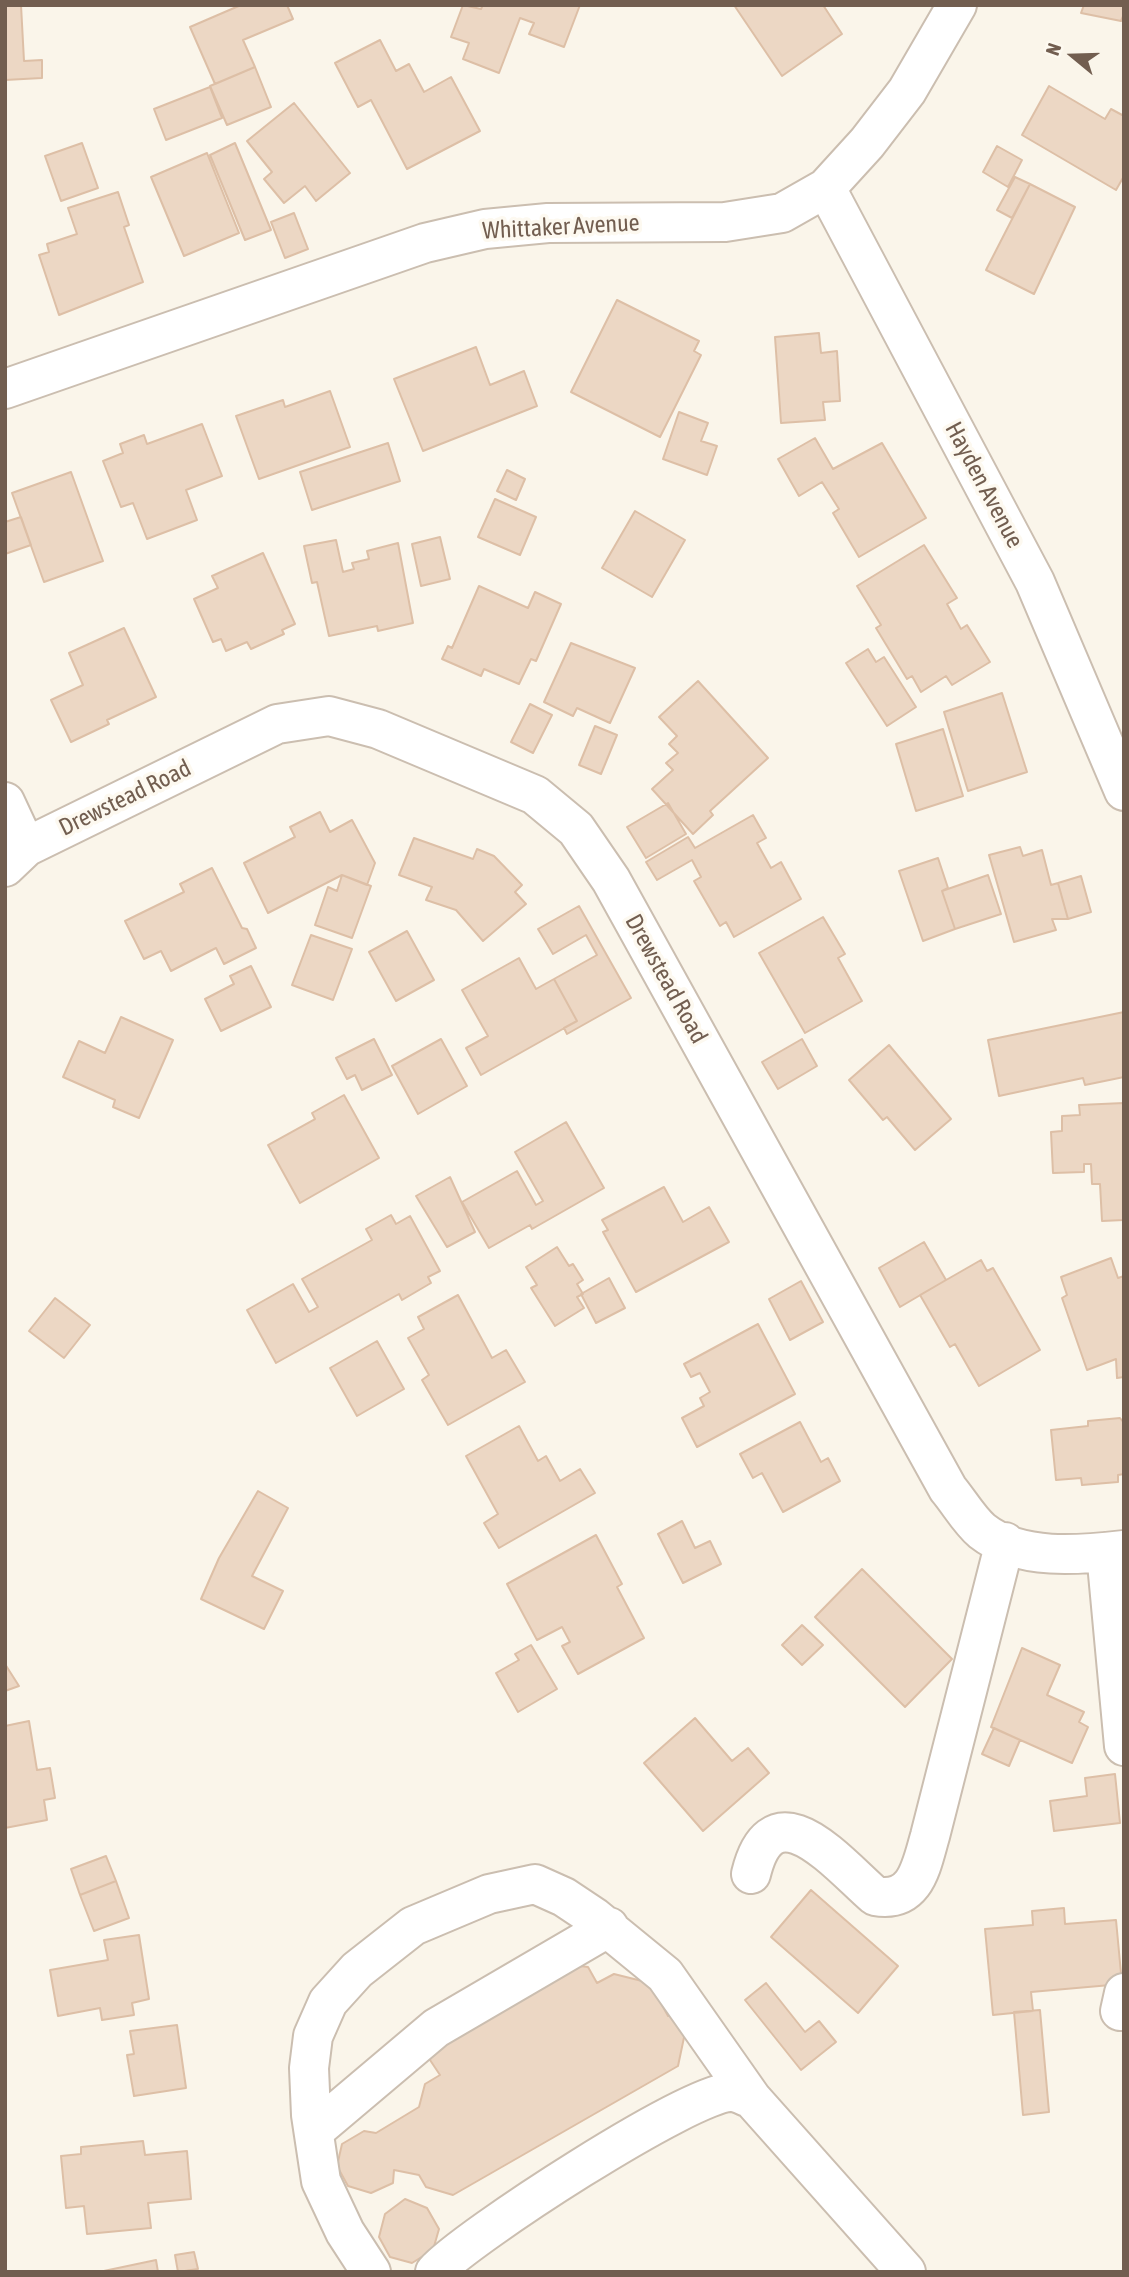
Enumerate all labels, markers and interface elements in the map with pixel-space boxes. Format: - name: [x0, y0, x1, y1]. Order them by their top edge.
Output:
- north arrow: [1038, 21, 1108, 91]
- text: N: [1041, 40, 1065, 58]
- street label: Whittaker Avenue: [482, 209, 640, 245]
- street label: Hayden Avenue: [939, 417, 1029, 553]
- street label: Drewstead Road: [54, 754, 196, 842]
- street label: Drewstead Road: [619, 909, 713, 1049]

